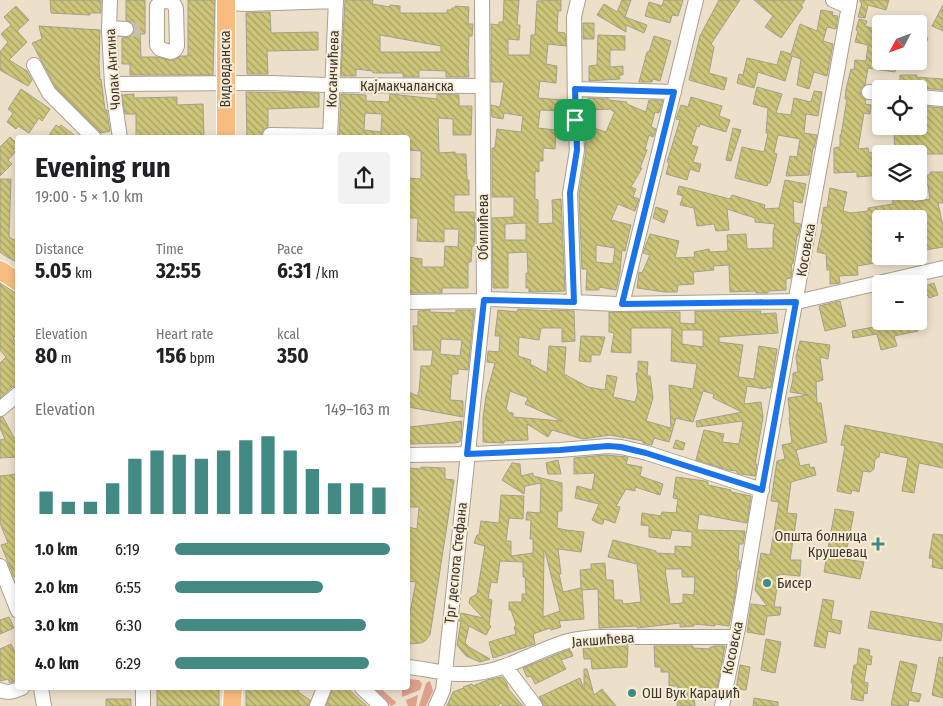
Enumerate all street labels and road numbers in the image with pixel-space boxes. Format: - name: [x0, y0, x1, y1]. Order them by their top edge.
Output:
- street label: Чолак Антина: [102, 28, 124, 110]
- street label: Видовданска: [217, 30, 234, 108]
- street label: Косанчићева: [323, 30, 343, 108]
- street label: Кајмакчаланска: [360, 78, 454, 95]
- street label: Обилићева: [475, 194, 492, 260]
- street label: Косовска: [793, 222, 819, 278]
- street label: Трг деспота Стефана: [441, 501, 471, 625]
- street label: Косовска: [719, 620, 747, 676]
- street label: Јакшићева: [571, 629, 635, 651]

